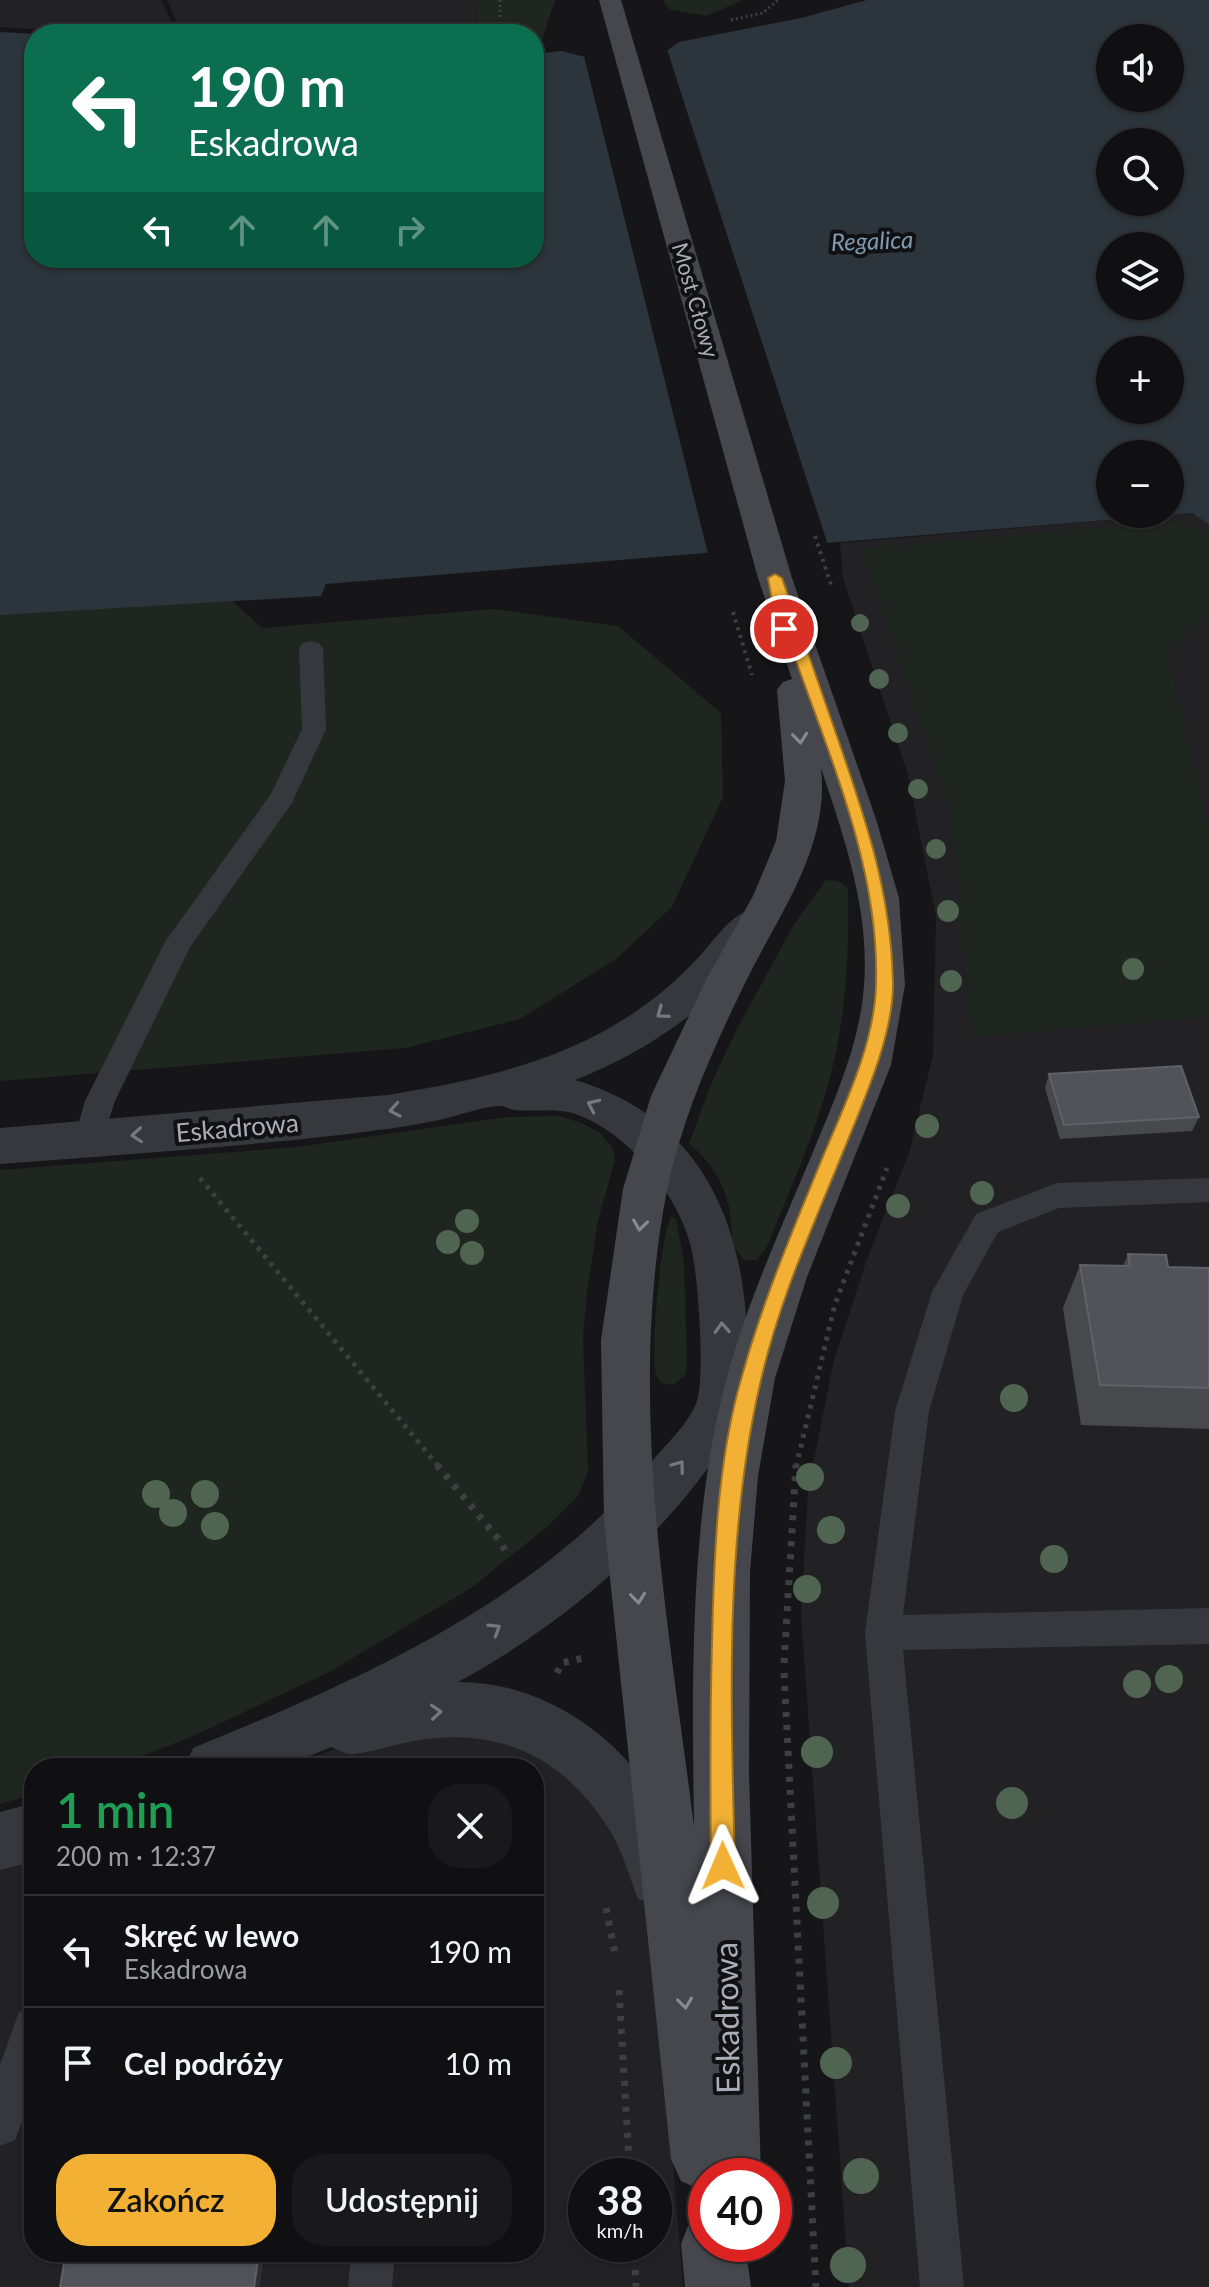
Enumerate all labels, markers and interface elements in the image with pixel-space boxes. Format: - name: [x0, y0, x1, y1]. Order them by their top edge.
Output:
- map controls: [1096, 24, 1184, 528]
- button: sound: [1096, 24, 1184, 112]
- text: 190 m: [188, 52, 346, 119]
- icon: left: [56, 56, 160, 160]
- text: Eskadrowa: [188, 120, 359, 164]
- button: search: [1096, 128, 1184, 216]
- icon: left: [136, 208, 180, 252]
- icon: ahead: [220, 208, 264, 252]
- icon: ahead: [304, 208, 348, 252]
- icon: right: [388, 208, 432, 252]
- water label: Regalica: [830, 224, 914, 256]
- button: layers: [1096, 232, 1184, 320]
- street label: Most Cłowy: [667, 240, 725, 361]
- button: +: [1096, 336, 1184, 424]
- button: −: [1096, 440, 1184, 528]
- pin: [750, 595, 818, 663]
- icon: arrive: [762, 607, 806, 651]
- one-way arrow: [791, 732, 808, 745]
- one-way arrow: [657, 1003, 671, 1017]
- one-way arrow: [587, 1099, 602, 1115]
- one-way arrow: [389, 1100, 402, 1117]
- street label: Eskadrowa: [174, 1106, 300, 1148]
- one-way arrow: [130, 1127, 143, 1144]
- one-way arrow: [632, 1219, 649, 1232]
- one-way arrow: [714, 1322, 731, 1335]
- one-way arrow: [670, 1460, 684, 1475]
- one-way arrow: [630, 1592, 647, 1605]
- one-way arrow: [486, 1623, 501, 1638]
- one-way arrow: [430, 1704, 443, 1721]
- text: 1 min: [56, 1781, 174, 1838]
- button: close: [428, 1784, 512, 1868]
- position arrow: [681, 1824, 765, 1908]
- text: 200 m · 12:37: [56, 1840, 216, 1872]
- text: Skręć w lewo: [124, 1917, 299, 1953]
- icon: left: [56, 1929, 100, 1973]
- text: 190 m: [427, 1933, 512, 1969]
- street label: Eskadrowa: [705, 1942, 747, 2094]
- text: Eskadrowa: [124, 1953, 247, 1985]
- one-way arrow: [677, 1997, 694, 2010]
- icon: arrive: [56, 2041, 100, 2085]
- text: Cel podróży: [124, 2045, 283, 2081]
- text: 10 m: [445, 2045, 512, 2081]
- button: Zakończ: [56, 2154, 276, 2246]
- button: Udostępnij: [292, 2154, 512, 2246]
- speed limit sign: 40: [688, 2158, 792, 2262]
- text: 38: [597, 2176, 643, 2224]
- text: km/h: [597, 2218, 643, 2242]

